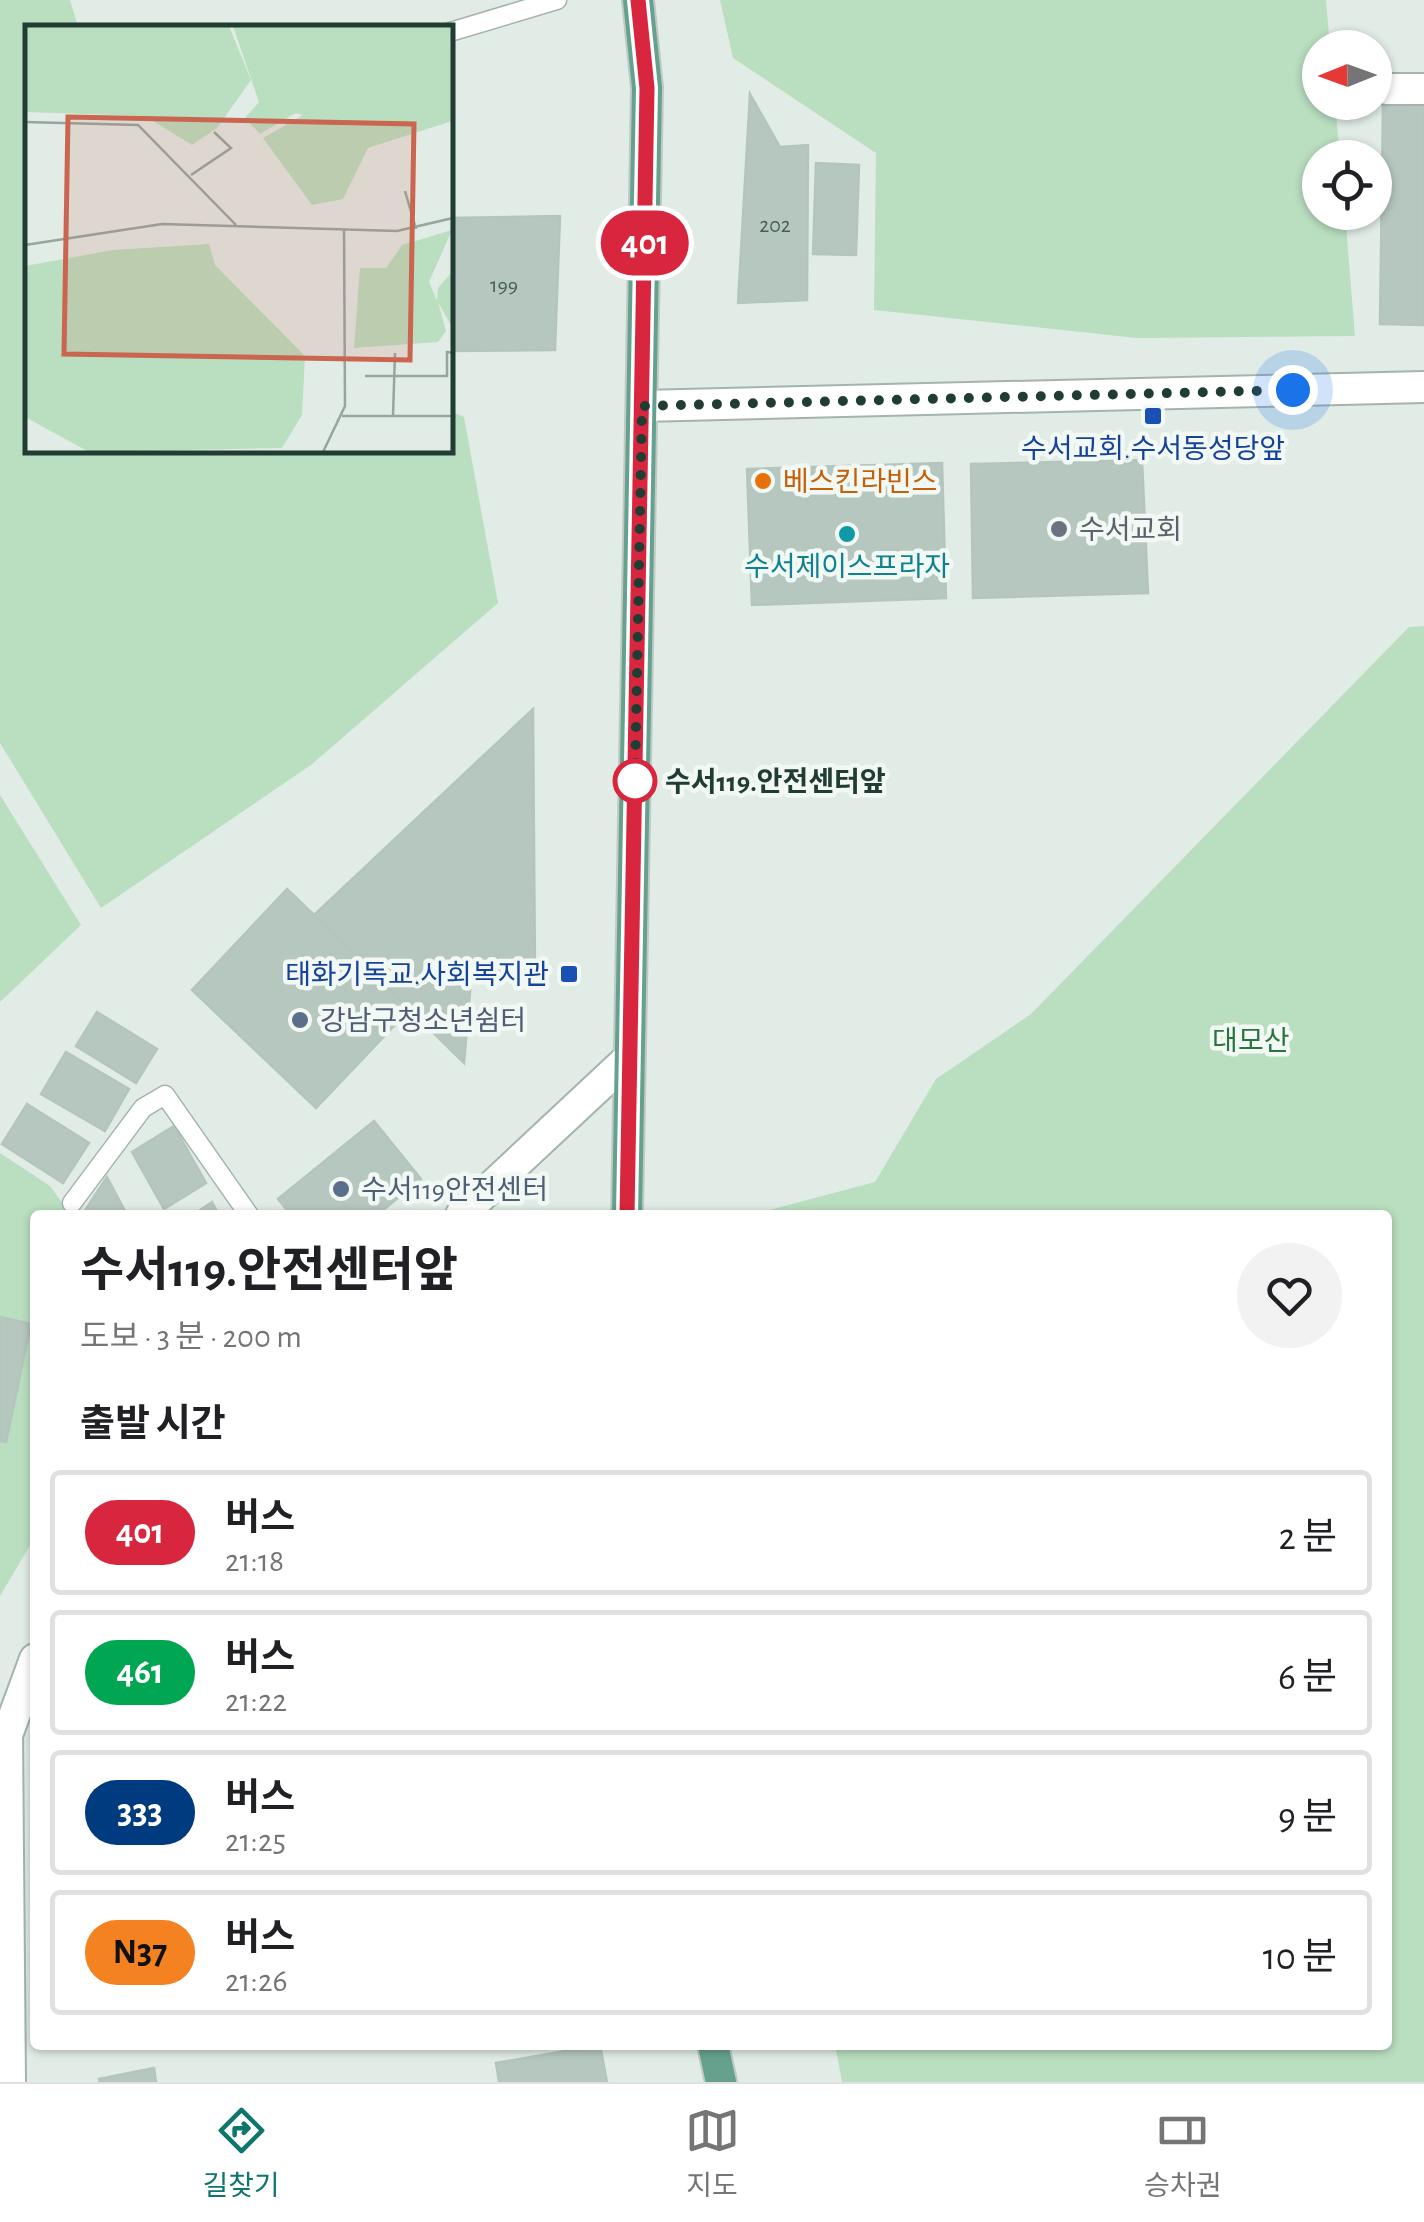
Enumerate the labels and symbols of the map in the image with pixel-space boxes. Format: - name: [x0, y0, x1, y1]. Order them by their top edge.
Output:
- inset map: [25, 25, 452, 452]
- north arrow: [1302, 30, 1392, 120]
- line badge: 401: [588, 210, 702, 276]
- house number: 202: [759, 214, 791, 236]
- house number: 199: [490, 274, 518, 296]
- your location: [1268, 365, 1318, 415]
- marker: 수서교회.수서동성당앞: [1142, 405, 1164, 427]
- place label: 수서교회.수서동성당앞: [1021, 434, 1285, 464]
- place label: 베스킨라빈스: [783, 467, 938, 497]
- marker: 베스킨라빈스: [752, 470, 774, 492]
- place label: 수서교회: [1079, 515, 1182, 545]
- marker: 수서교회: [1048, 518, 1070, 540]
- marker: 수서제이스프라자: [836, 523, 858, 545]
- place label: 수서제이스프라자: [744, 552, 950, 582]
- marker: 수서119.안전센터앞: [614, 760, 656, 802]
- place label: 수서119.안전센터앞: [665, 767, 886, 797]
- place label: 태화기독교.사회복지관: [285, 960, 549, 990]
- marker: 태화기독교.사회복지관: [558, 963, 580, 985]
- place label: 강남구청소년쉼터: [320, 1006, 526, 1036]
- marker: 강남구청소년쉼터: [289, 1009, 311, 1031]
- park label: 대모산: [1212, 1026, 1290, 1056]
- place label: 수서119안전센터: [361, 1175, 548, 1205]
- marker: 수서119안전센터: [330, 1178, 352, 1200]

